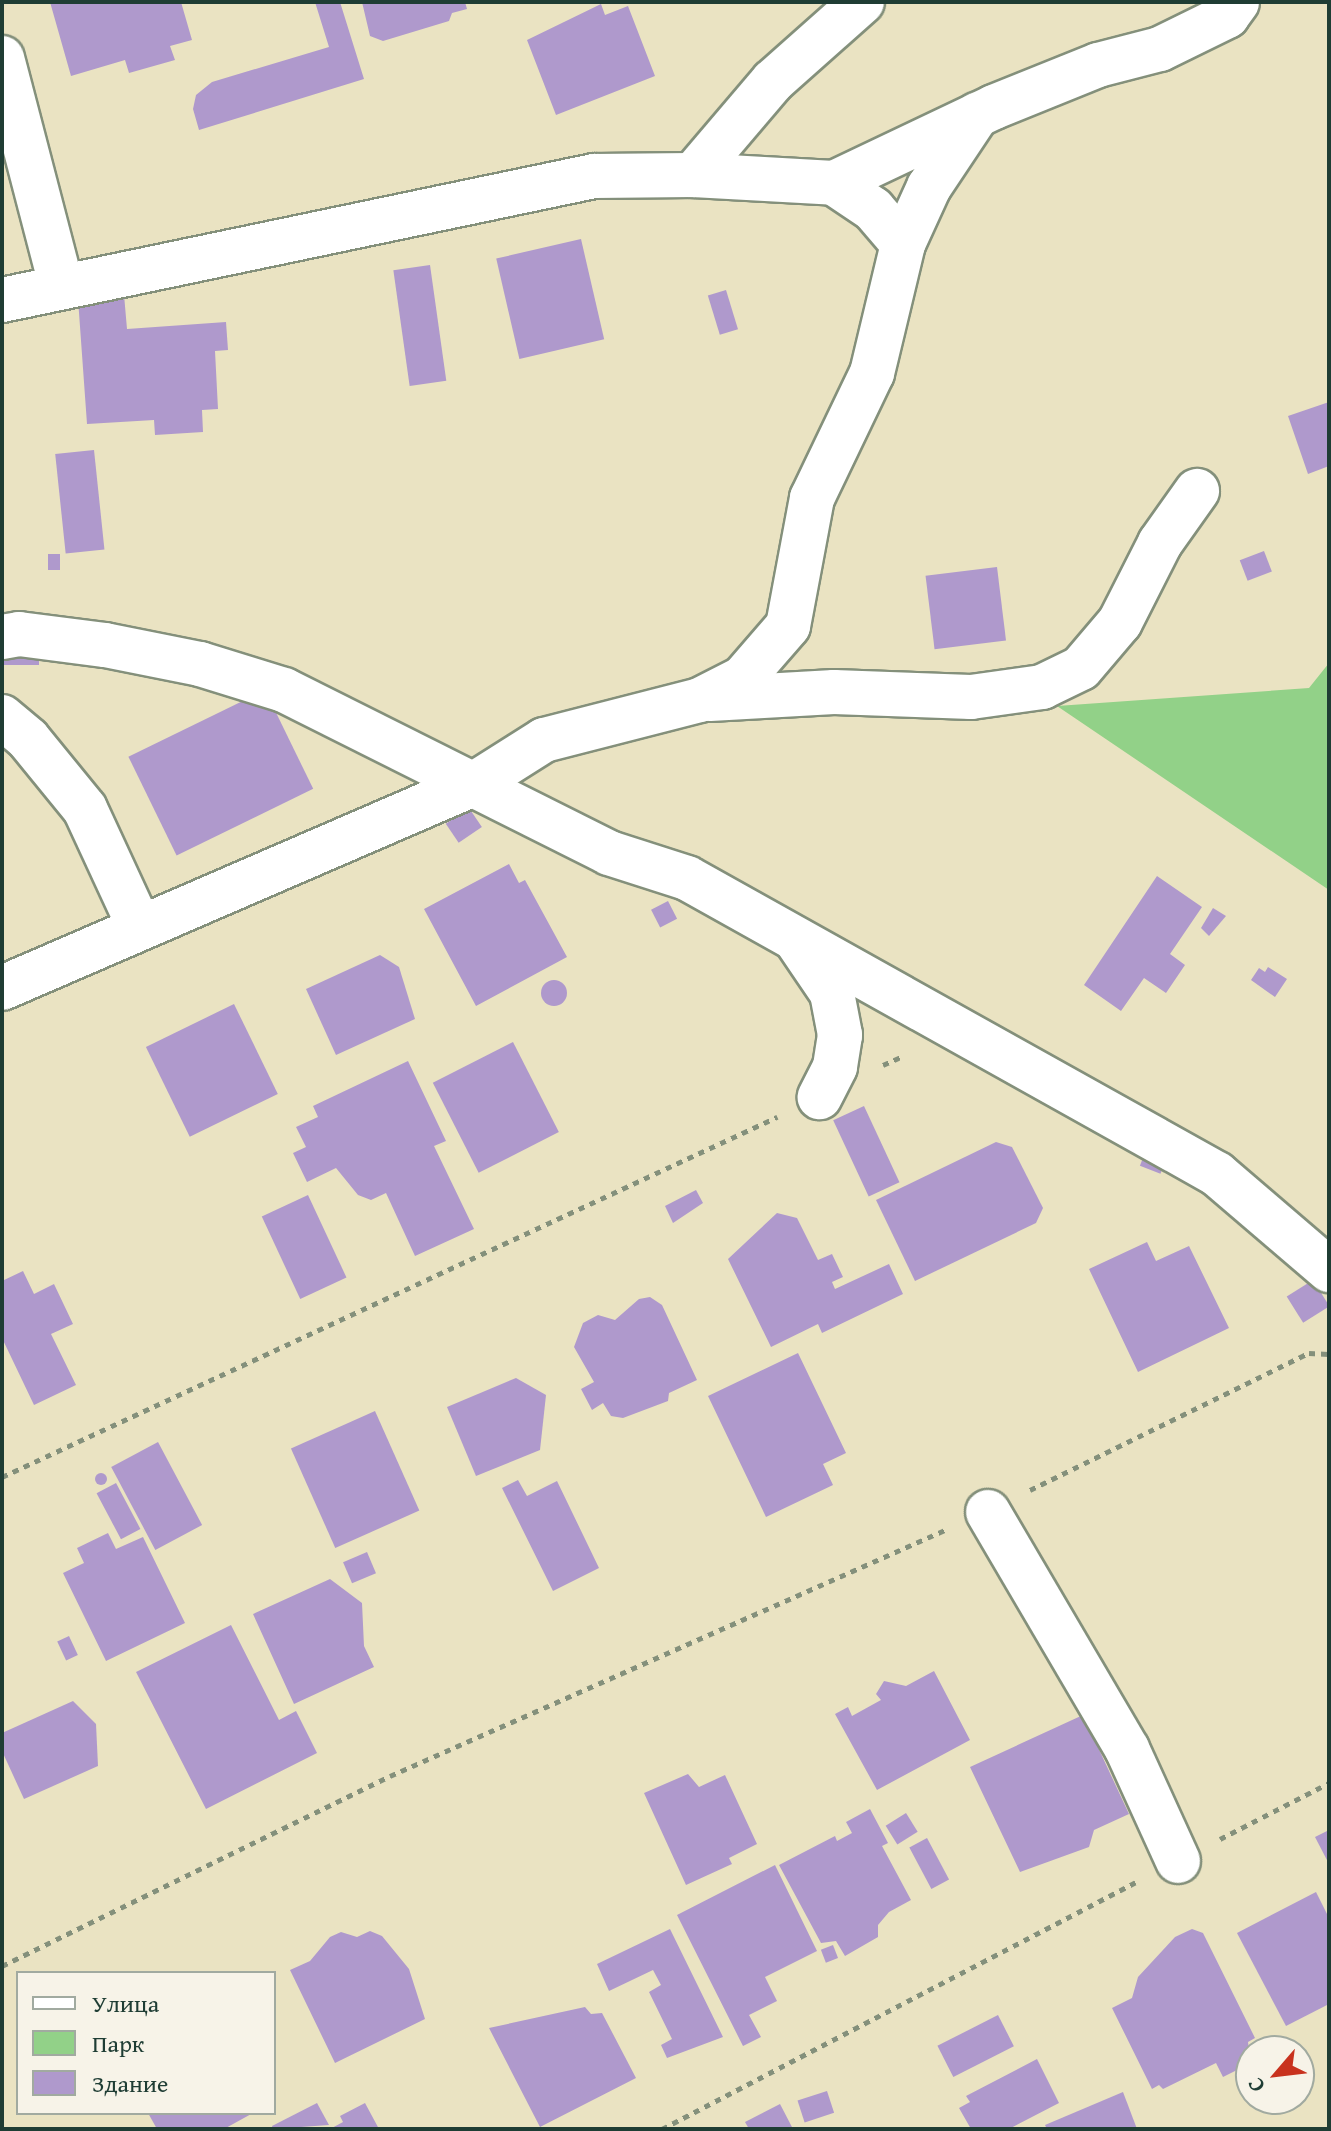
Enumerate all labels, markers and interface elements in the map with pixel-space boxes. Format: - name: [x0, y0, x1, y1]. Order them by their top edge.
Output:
- legend: [16, 1971, 276, 2115]
- text: Улица: [92, 1986, 159, 2021]
- text: Парк: [92, 2026, 144, 2061]
- north arrow: [1235, 2035, 1315, 2115]
- text: Здание: [92, 2066, 168, 2101]
- text: С: [1239, 2072, 1273, 2098]

